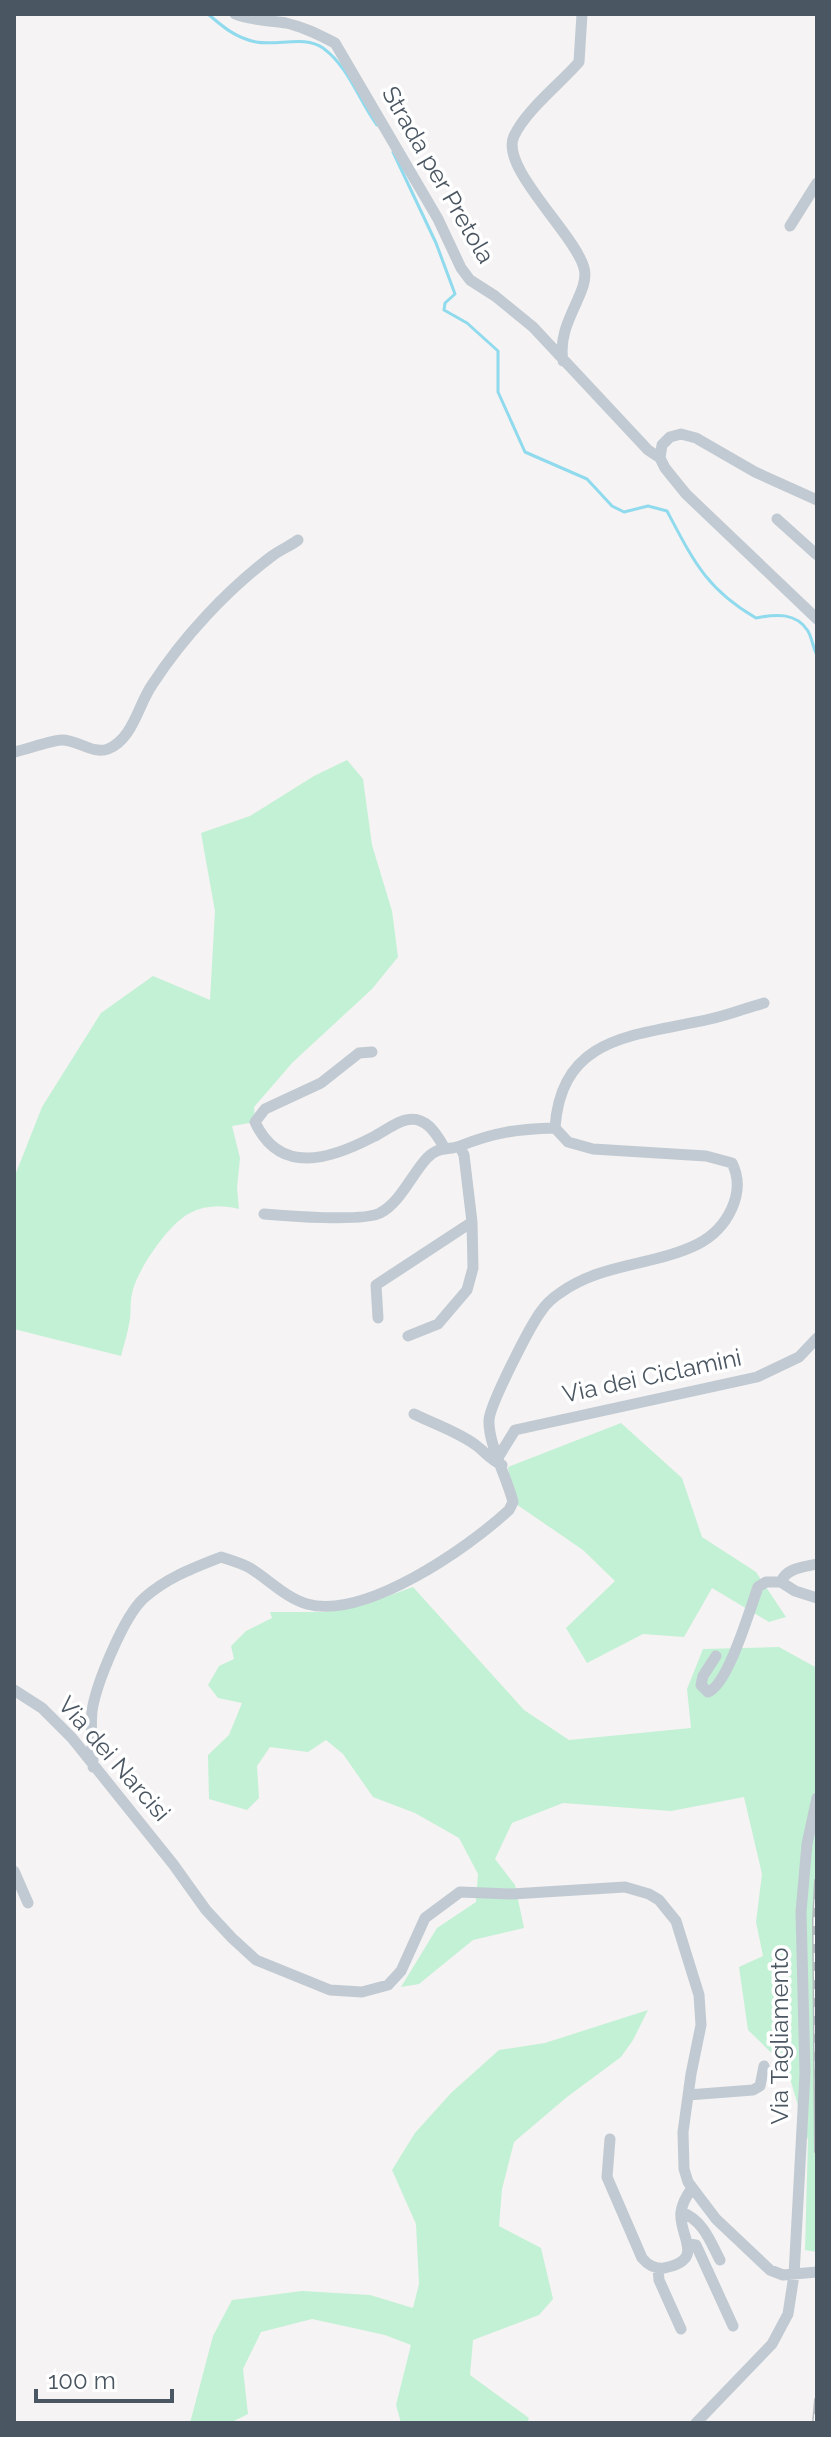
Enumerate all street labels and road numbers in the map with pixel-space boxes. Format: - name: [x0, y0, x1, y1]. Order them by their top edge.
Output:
- street label: Strada per Pretola: [376, 81, 501, 268]
- street label: Via dei Ciclamini: [560, 1342, 744, 1409]
- street label: Via dei Narcisi: [52, 1690, 176, 1827]
- street label: Via Tagliamento: [765, 1947, 794, 2125]

